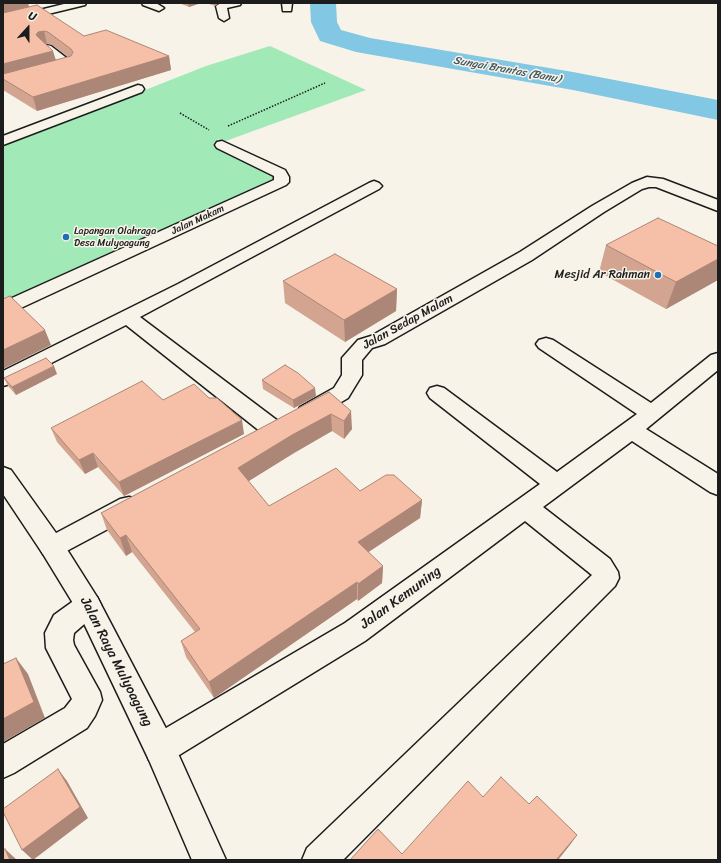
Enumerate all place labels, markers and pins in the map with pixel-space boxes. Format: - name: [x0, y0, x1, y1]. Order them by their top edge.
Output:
- place label: Lapangan Olahraga Desa Mulyoagung: [74, 225, 156, 248]
- marker: Lapangan Olahraga Desa Mulyoagung: [61, 232, 71, 242]
- place label: Mesjid Ar Rahman: [555, 268, 650, 282]
- marker: Mesjid Ar Rahman: [653, 270, 663, 280]

